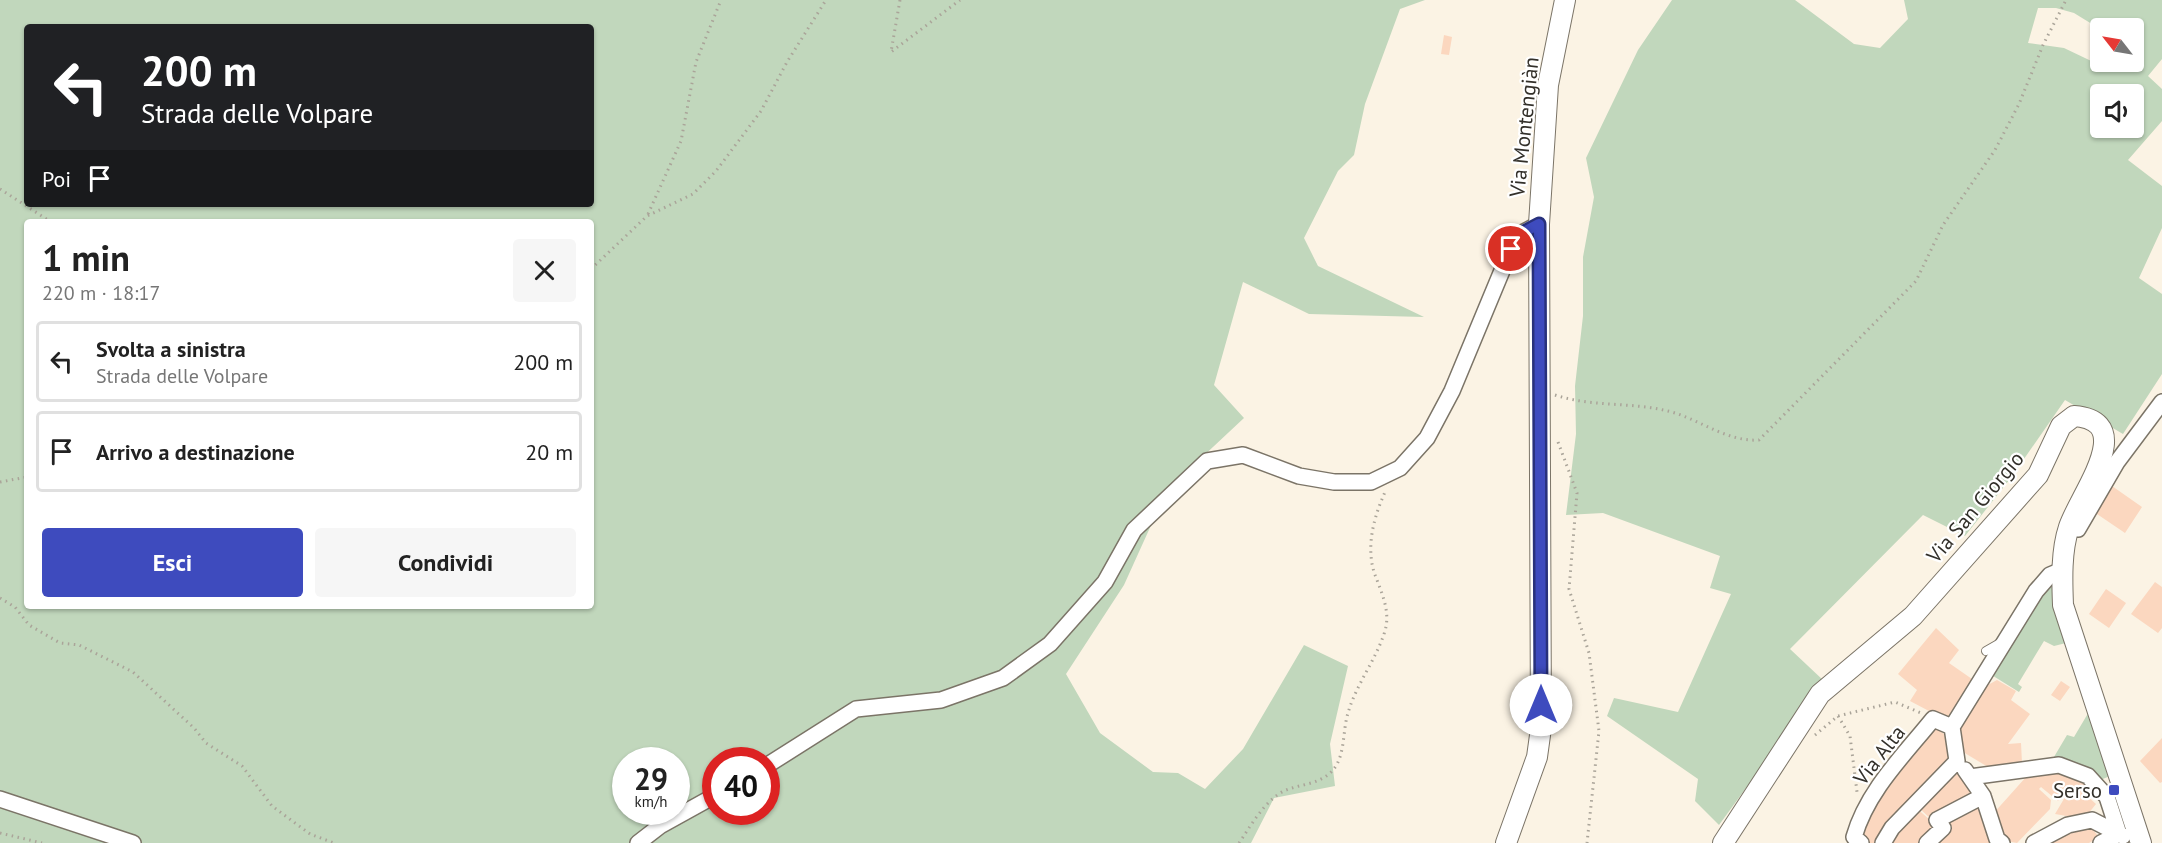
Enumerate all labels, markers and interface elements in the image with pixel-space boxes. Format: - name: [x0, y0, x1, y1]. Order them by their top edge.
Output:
- north arrow: [2090, 18, 2144, 72]
- map controls: [2090, 18, 2144, 138]
- text: 200 m: [141, 43, 257, 98]
- icon: left: [42, 48, 120, 126]
- street label: Via Montengiàn: [1503, 56, 1545, 199]
- button: sound: [2090, 84, 2144, 138]
- text: Strada delle Volpare: [141, 96, 373, 130]
- icon: arrive: [83, 162, 116, 195]
- text: Poi: [42, 165, 71, 193]
- pin: [1485, 223, 1536, 274]
- icon: arrive: [1494, 232, 1527, 265]
- text: 1 min: [42, 234, 130, 281]
- button: close: [513, 239, 576, 302]
- text: 220 m · 18:17: [42, 280, 160, 306]
- text: Svolta a sinistra: [96, 335, 246, 363]
- icon: left: [45, 345, 78, 378]
- text: 200 m: [513, 348, 573, 376]
- text: Strada delle Volpare: [96, 363, 268, 389]
- icon: arrive: [45, 435, 78, 468]
- text: Arrivo a destinazione: [96, 438, 295, 466]
- text: 20 m: [525, 438, 573, 466]
- street label: Via San Giorgio: [1920, 446, 2029, 569]
- button: Esci: [42, 528, 303, 597]
- button: Condividi: [315, 528, 576, 597]
- position arrow: [1509, 673, 1573, 737]
- street label: Via Alta: [1847, 720, 1911, 791]
- speed limit sign: 40: [702, 747, 780, 825]
- text: 29: [634, 759, 668, 798]
- place label: Serso: [2053, 777, 2102, 804]
- marker: Serso: [2107, 783, 2121, 797]
- text: km/h: [635, 792, 667, 811]

